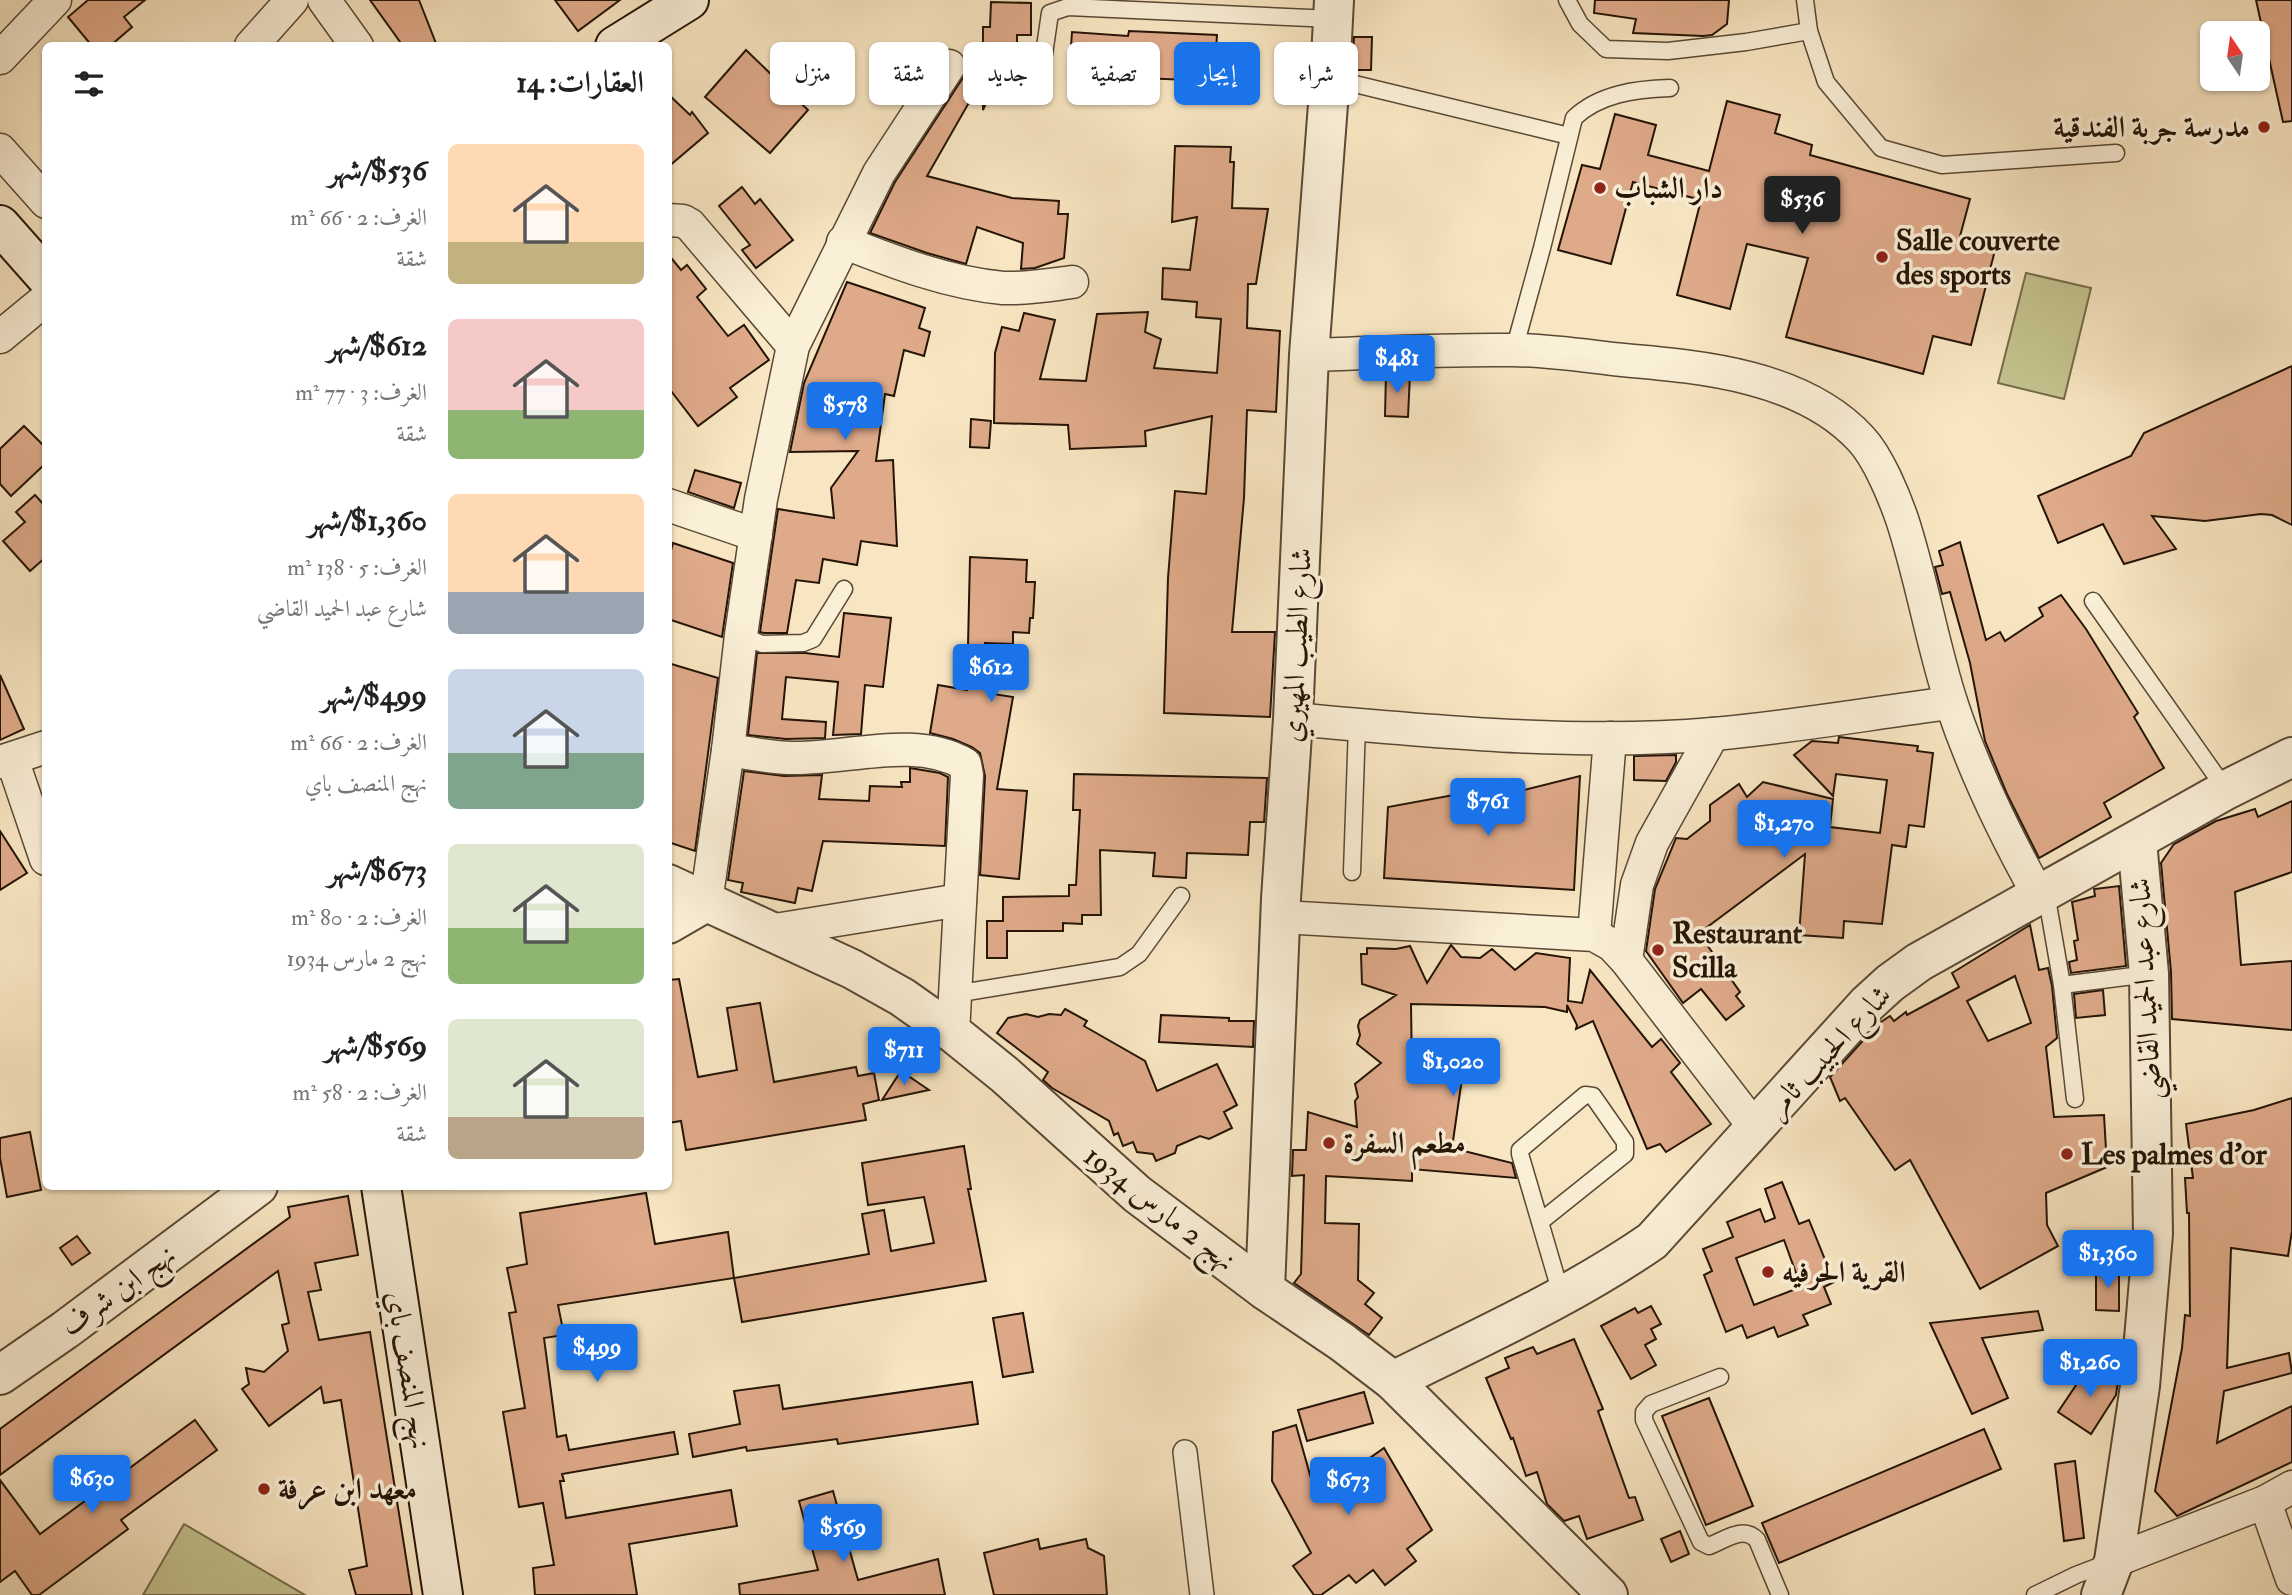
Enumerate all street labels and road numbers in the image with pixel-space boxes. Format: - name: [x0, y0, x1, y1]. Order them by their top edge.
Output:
- street label: شارع الطيب المهيري: [1273, 547, 1326, 744]
- street label: شارع عبد الحميد القاضي: [2121, 877, 2179, 1101]
- street label: شارع الحبيب ثامر: [1757, 977, 1904, 1130]
- street label: نهج 2 مارس 1934: [1071, 1137, 1243, 1286]
- street label: نهج ابن شرف: [54, 1236, 188, 1351]
- street label: نهج المنصف باي: [370, 1288, 439, 1453]

